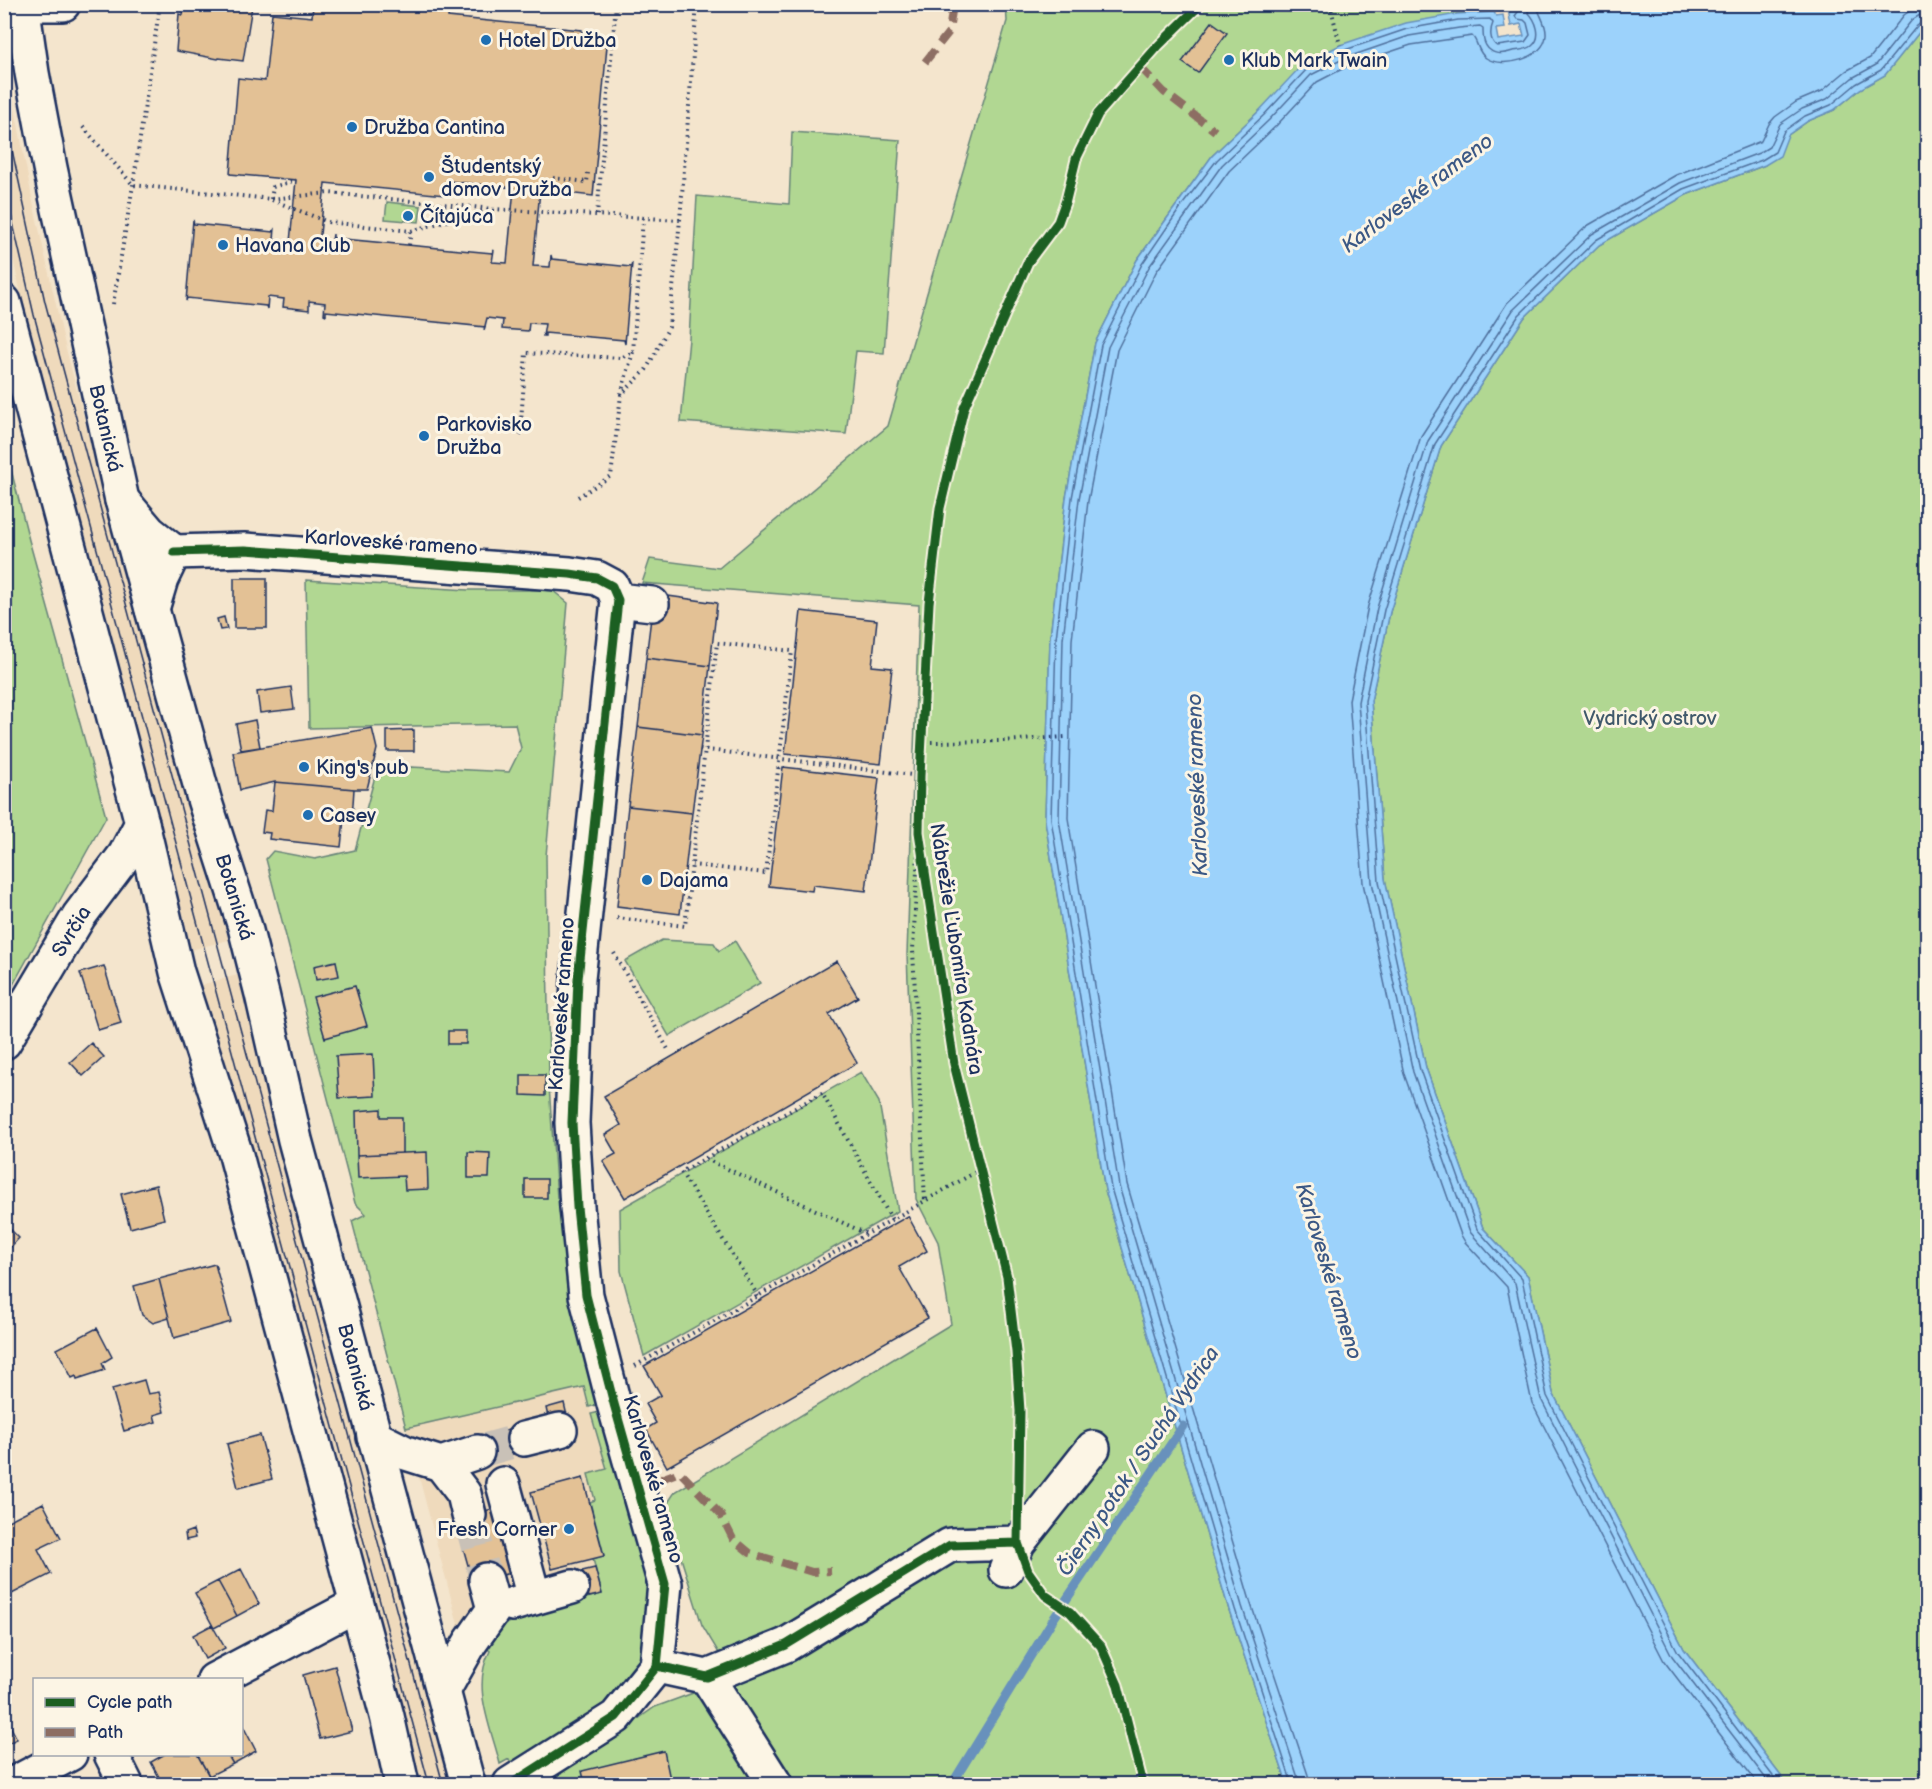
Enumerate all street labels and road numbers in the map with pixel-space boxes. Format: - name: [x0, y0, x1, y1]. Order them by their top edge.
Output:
- street label: Botanická: [83, 382, 127, 474]
- street label: Karloveské rameno: [303, 525, 479, 561]
- street label: Nábrežie Ľubomíra Kadnára: [924, 822, 988, 1077]
- street label: Botanická: [210, 851, 259, 943]
- street label: Svrčia: [47, 902, 97, 961]
- street label: Karloveské rameno: [544, 916, 580, 1092]
- street label: Botanická: [332, 1321, 378, 1413]
- street label: Karloveské rameno: [618, 1392, 689, 1566]

